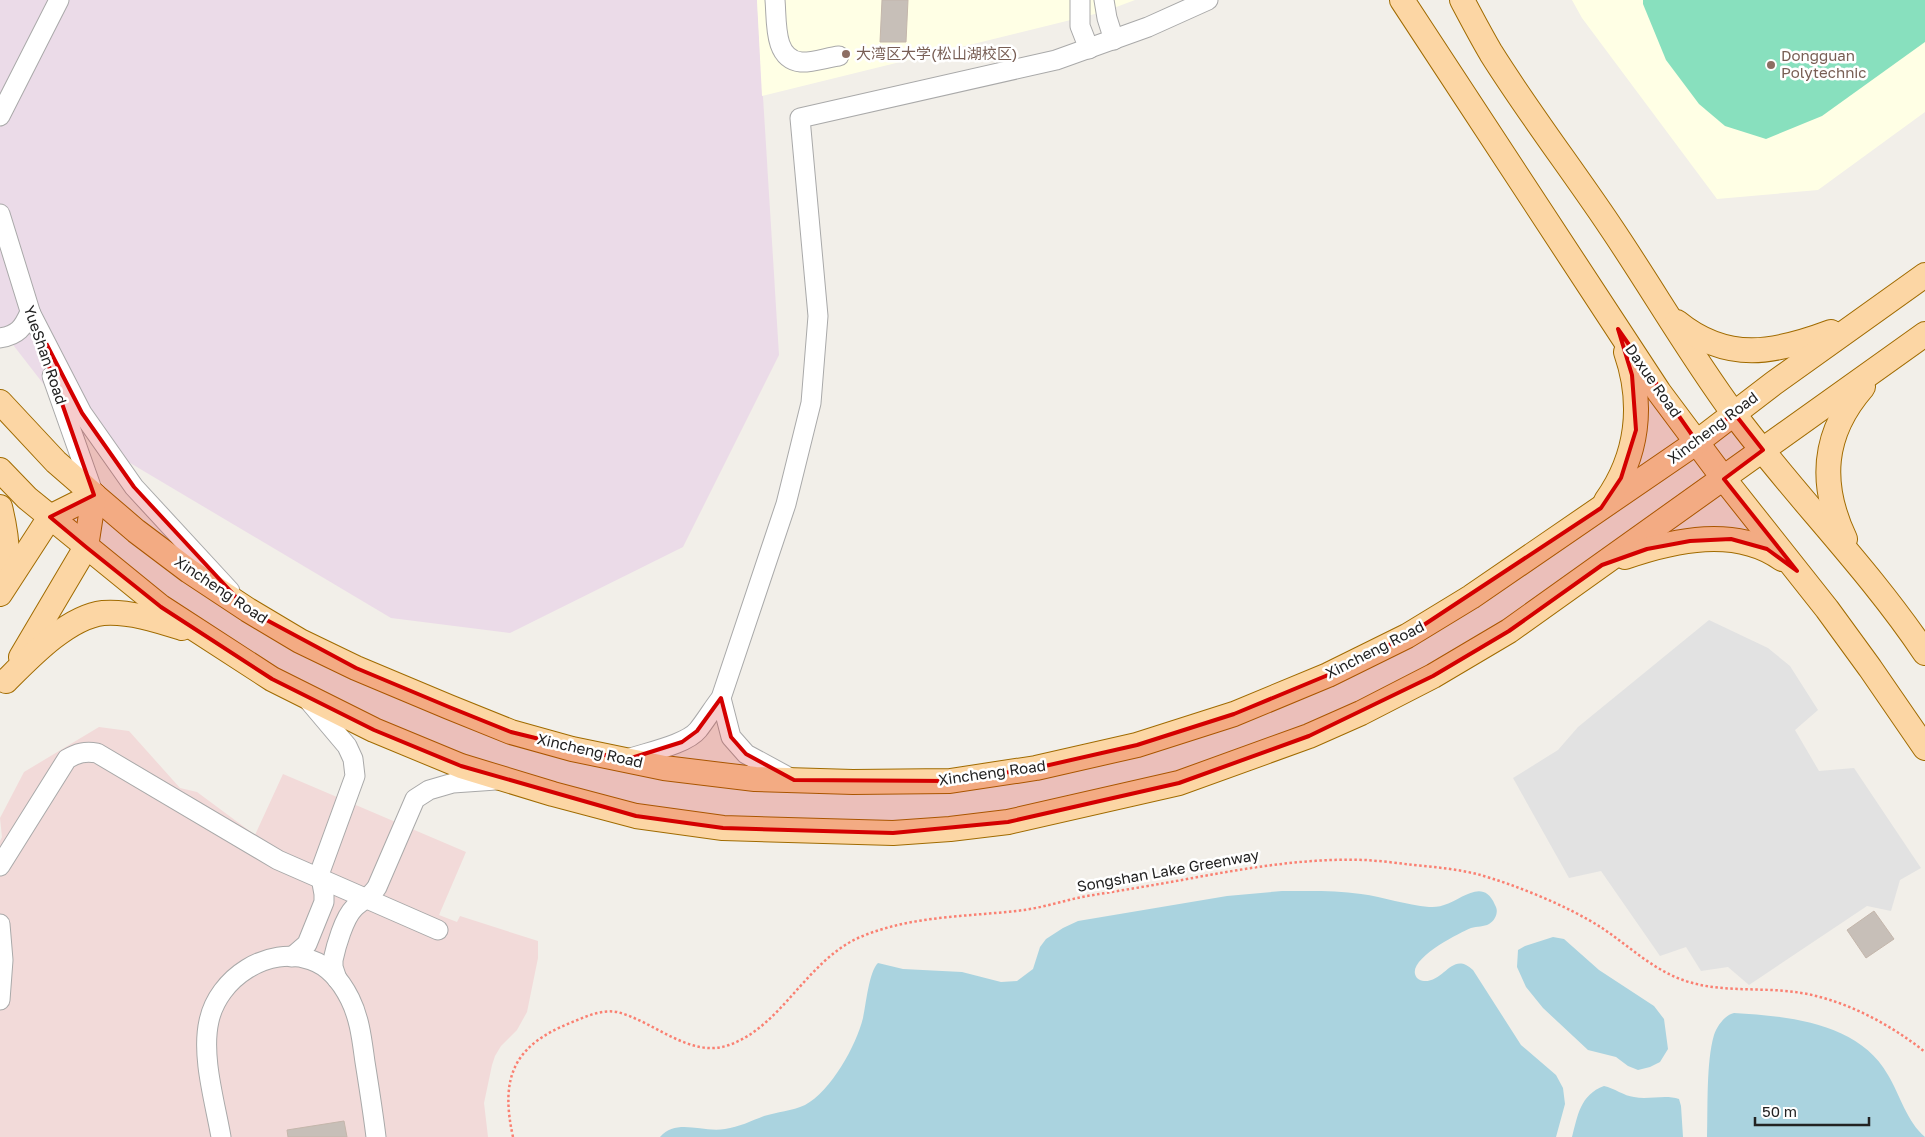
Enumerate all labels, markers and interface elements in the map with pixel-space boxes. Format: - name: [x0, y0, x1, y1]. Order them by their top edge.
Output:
- place label: 大湾区大学(松山湖校区): [856, 44, 1017, 62]
- place label: Dongguan Polytechnic: [1781, 46, 1867, 81]
- marker: 大湾区大学(松山湖校区): [840, 48, 852, 60]
- marker: Dongguan Polytechnic: [1765, 59, 1777, 71]
- street label: YueShan Road: [21, 303, 71, 407]
- street label: Daxue Road: [1622, 340, 1686, 421]
- street label: Xincheng Road: [1664, 387, 1761, 467]
- street label: Xincheng Road: [172, 551, 271, 627]
- street label: Xincheng Road: [1322, 617, 1427, 682]
- street label: Xincheng Road: [535, 729, 645, 771]
- street label: Xincheng Road: [937, 756, 1047, 788]
- street label: Songshan Lake Greenway: [1075, 845, 1261, 895]
- scale bar: [1755, 1094, 1869, 1126]
- text: 50 m: [1762, 1102, 1797, 1120]

